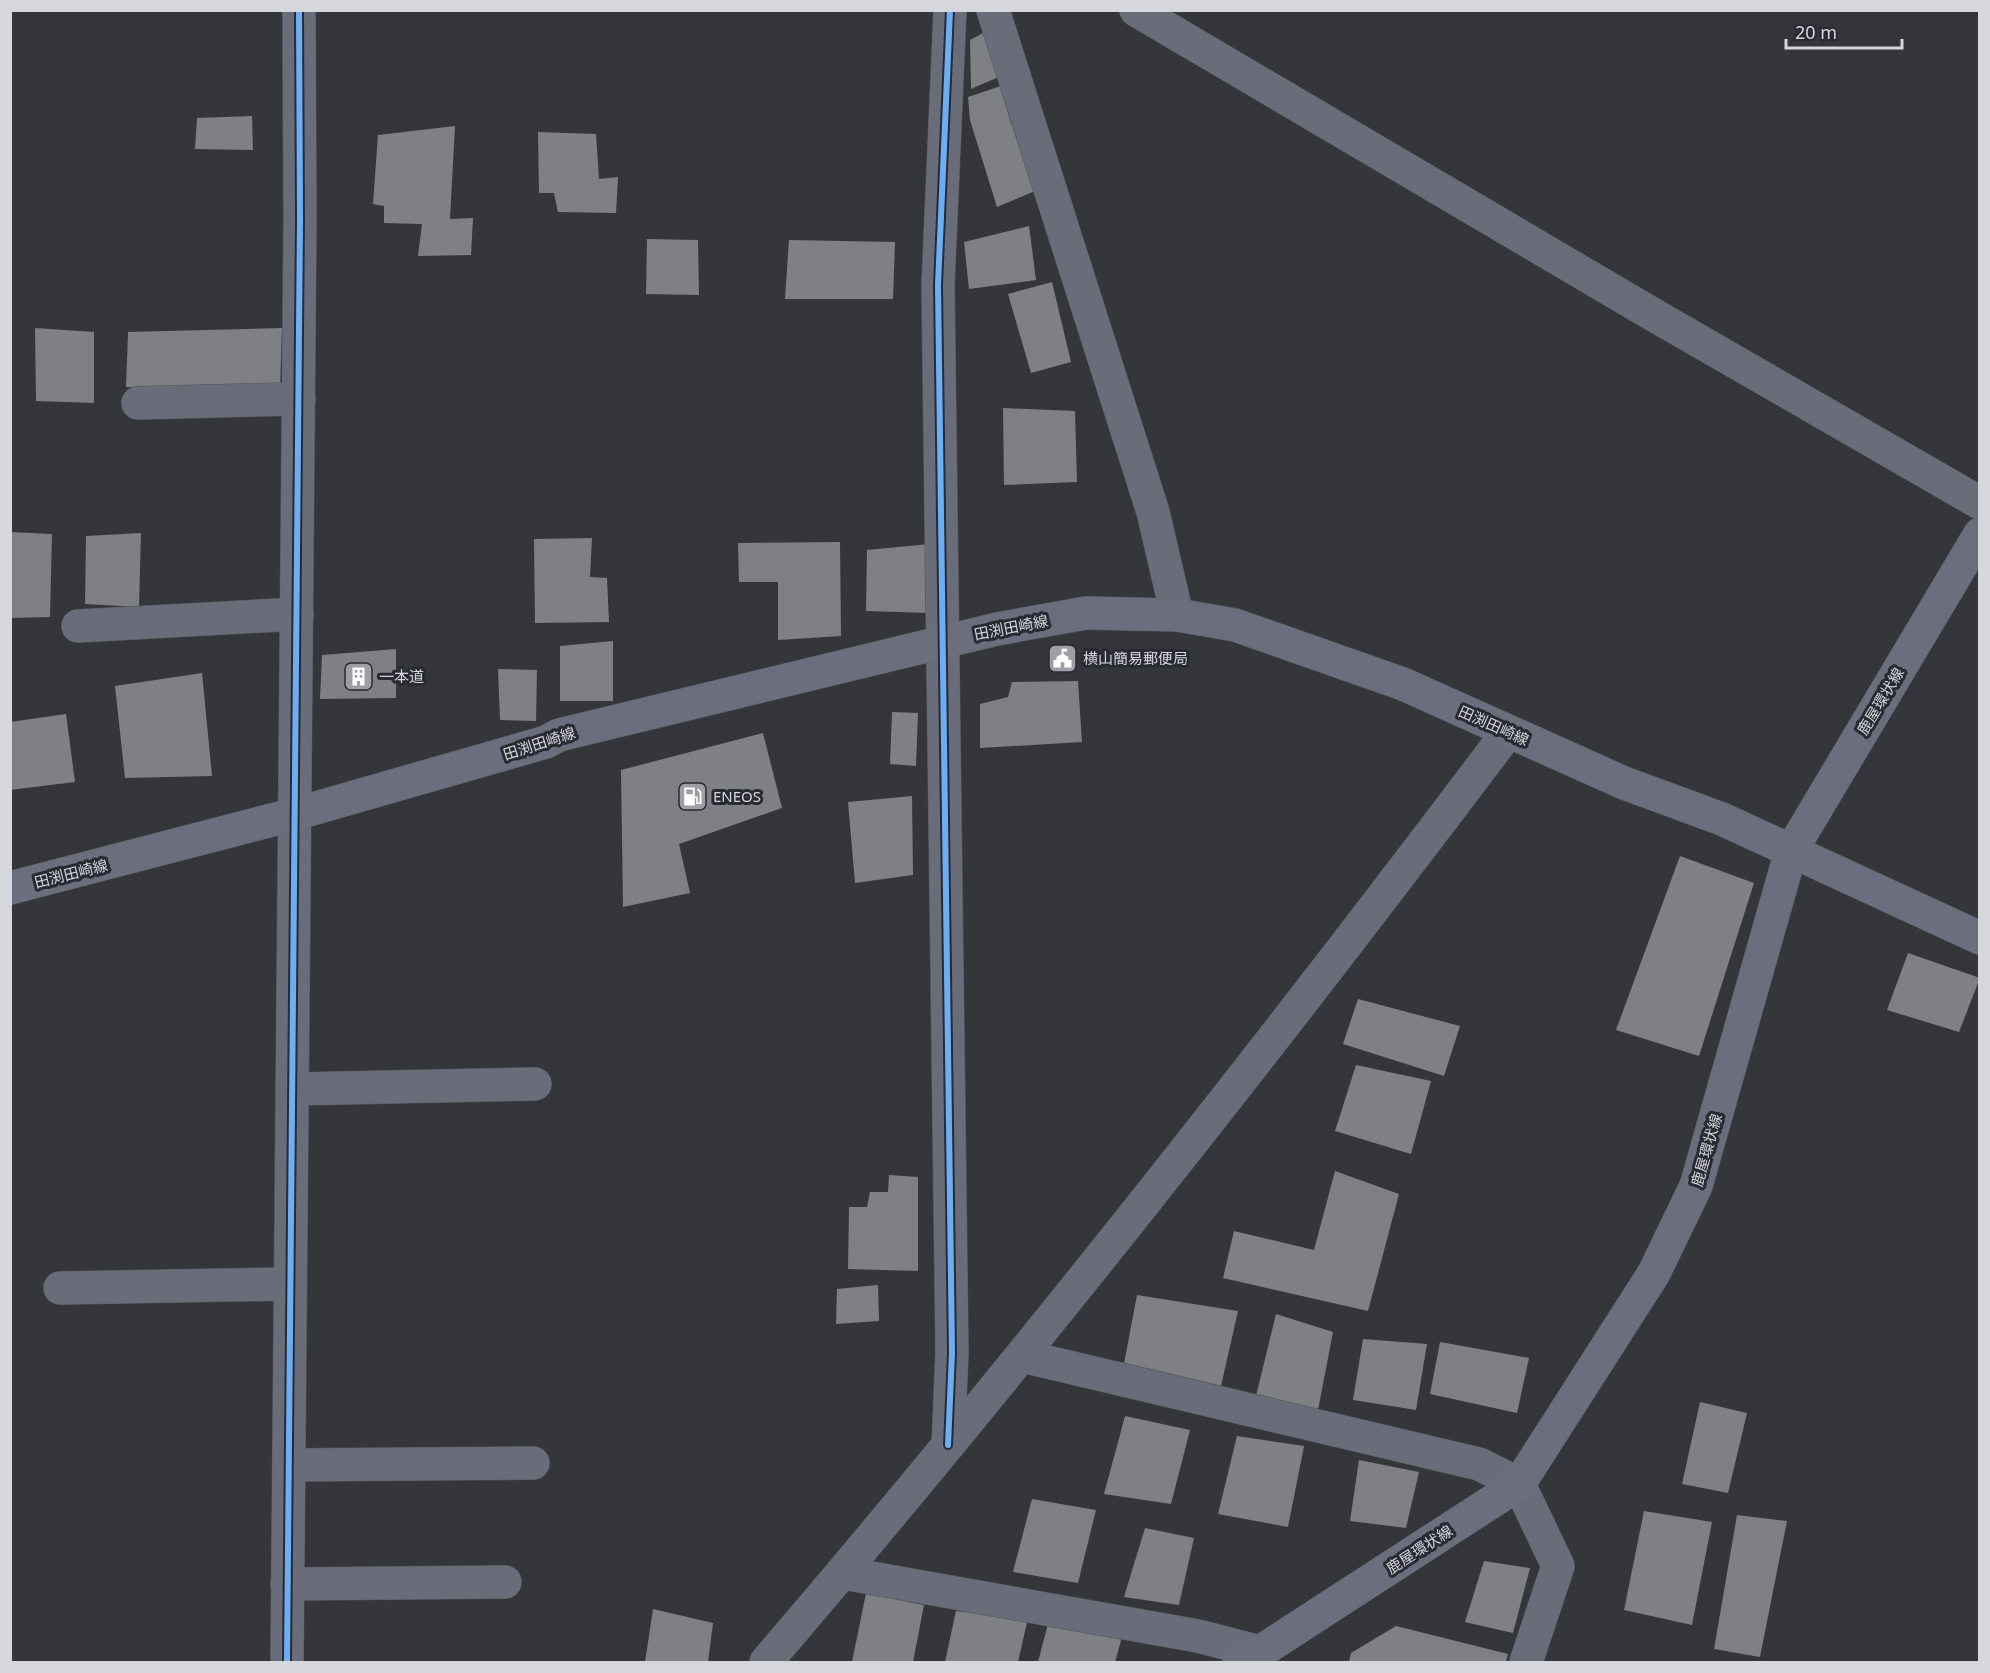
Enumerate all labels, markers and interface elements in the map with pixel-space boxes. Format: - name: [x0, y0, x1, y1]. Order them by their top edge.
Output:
- scale bar: [1786, 12, 1902, 50]
- text: 20 m: [1795, 20, 1837, 44]
- street label: 田渕田崎線: [972, 610, 1050, 644]
- public building icon: 横山簡易郵便局: [1046, 642, 1078, 674]
- place label: 横山簡易郵便局: [1083, 648, 1188, 668]
- building icon: 一本道: [342, 660, 374, 692]
- street label: 鹿屋環状線: [1852, 664, 1908, 738]
- place label: 一本道: [379, 666, 424, 686]
- street label: 田渕田崎線: [1456, 701, 1532, 749]
- street label: 田渕田崎線: [500, 722, 578, 764]
- fuel station icon: ENEOS: [676, 780, 708, 812]
- place label: ENEOS: [713, 786, 761, 806]
- street label: 田渕田崎線: [32, 854, 110, 892]
- street label: 鹿屋環状線: [1686, 1111, 1726, 1189]
- street label: 鹿屋環状線: [1382, 1520, 1456, 1578]

